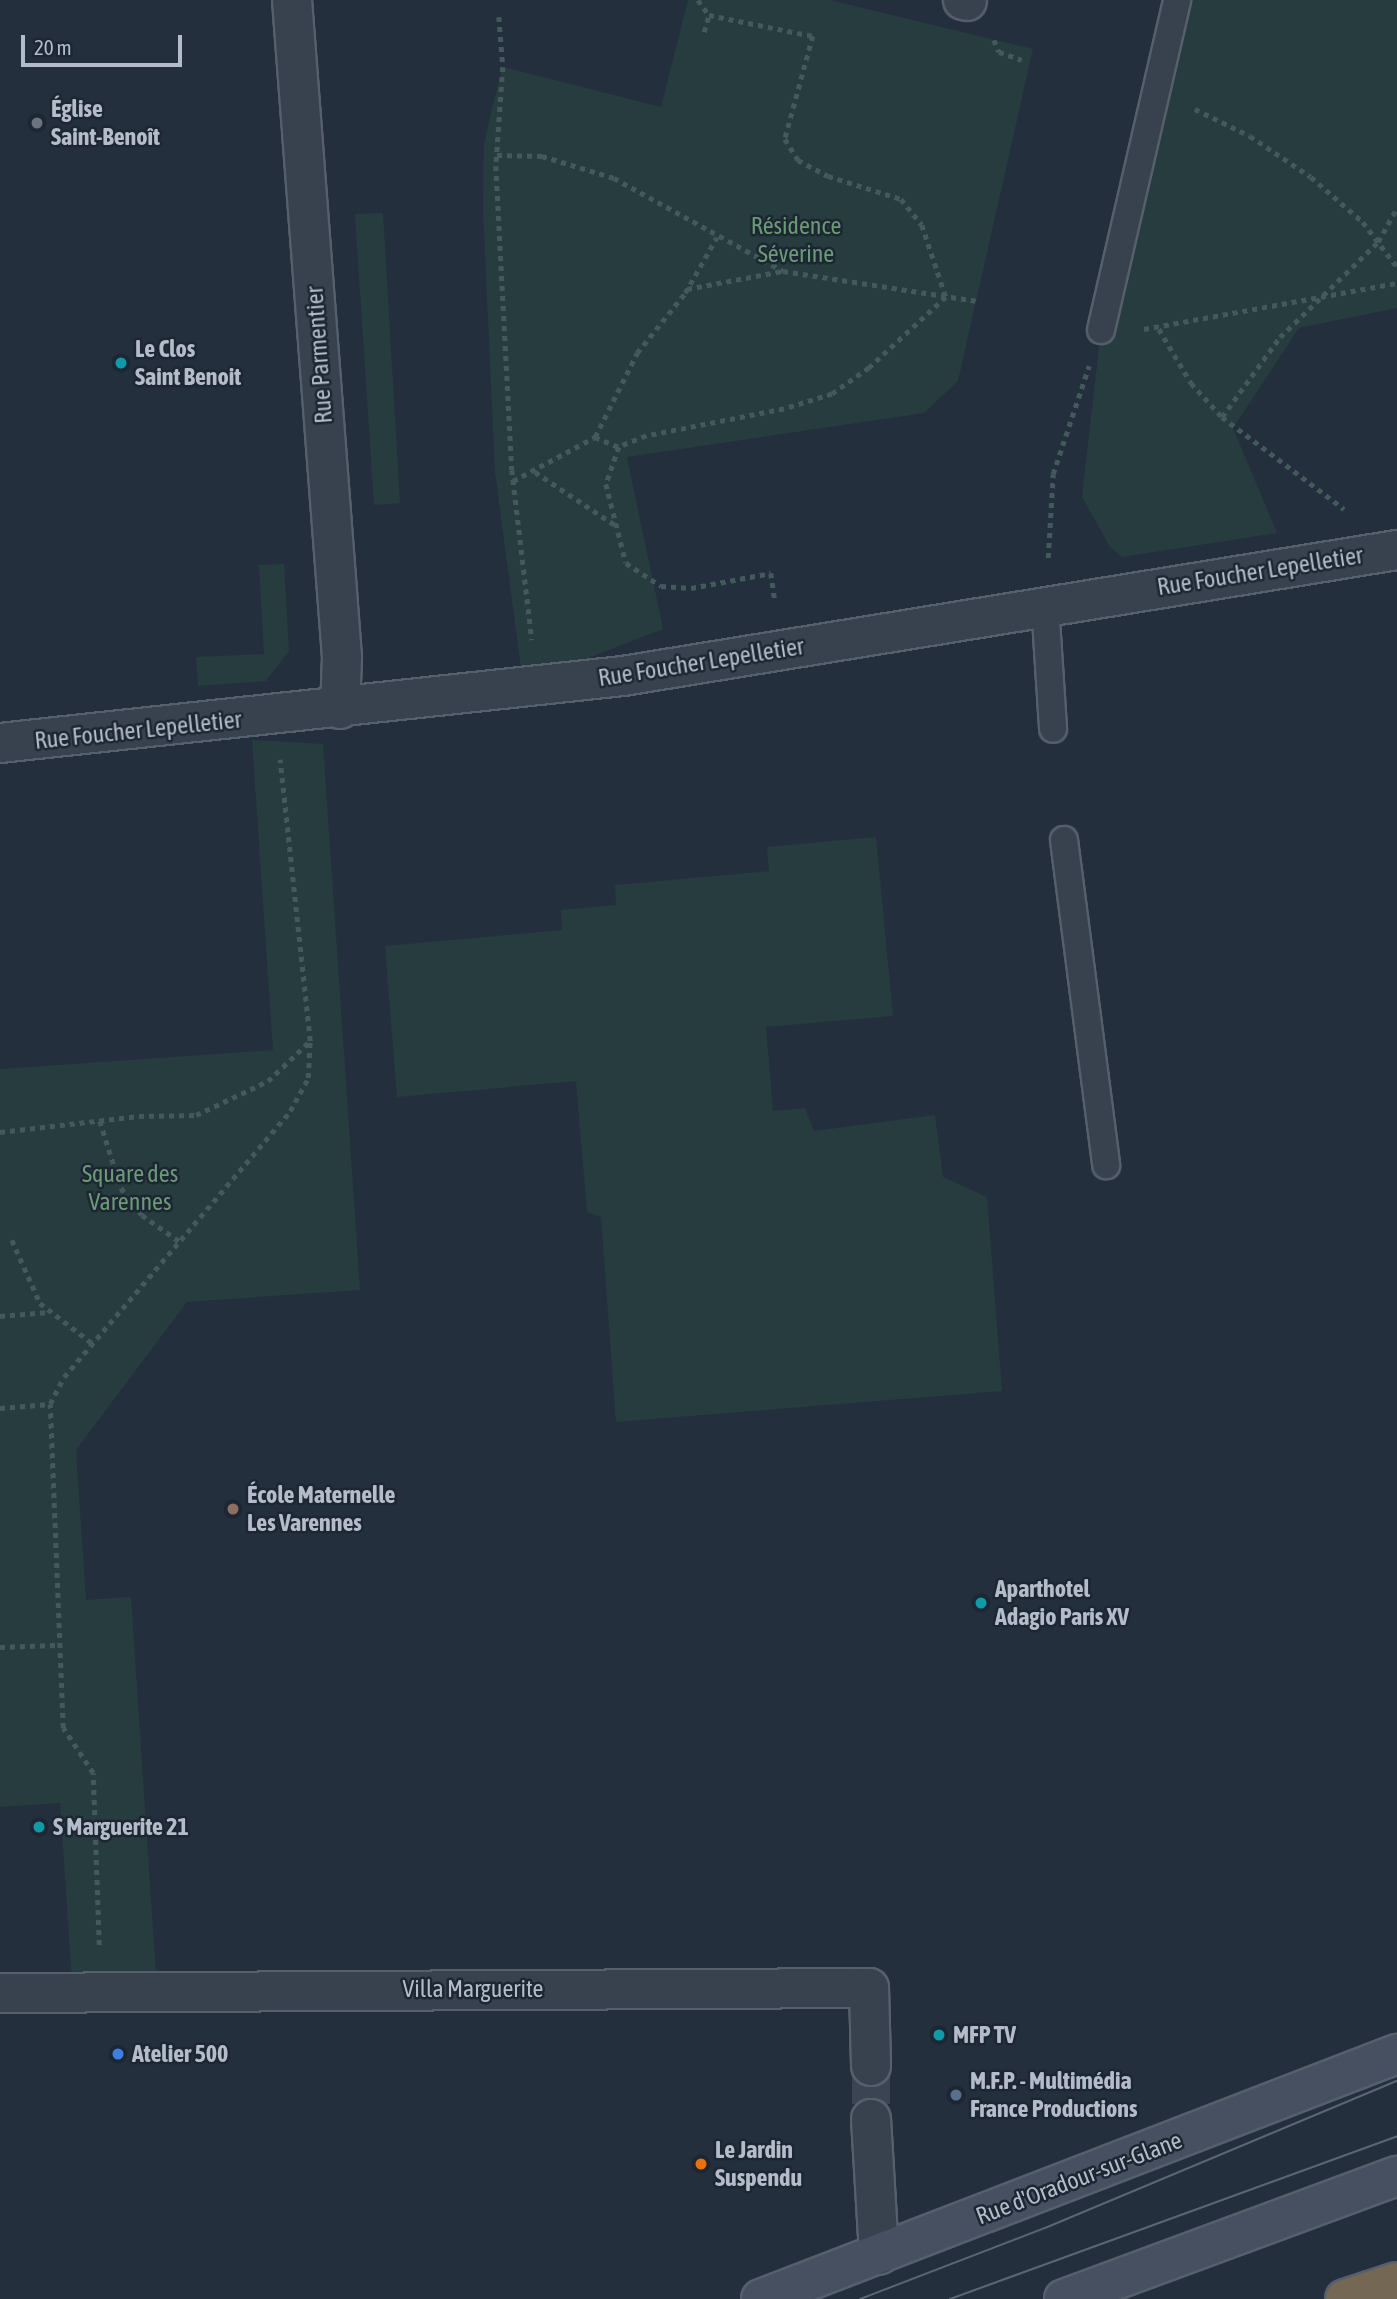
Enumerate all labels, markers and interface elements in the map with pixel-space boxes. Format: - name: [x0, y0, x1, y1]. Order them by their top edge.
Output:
- scale bar: [24, 21, 186, 65]
- text: 20 m: [34, 35, 72, 59]
- place label: Église Saint-Benoît: [51, 95, 160, 151]
- marker: Église Saint-Benoît: [29, 115, 45, 131]
- park label: Résidence Séverine: [751, 212, 841, 268]
- street label: Rue Parmentier: [300, 285, 338, 425]
- place label: Le Clos Saint Benoit: [135, 335, 241, 391]
- marker: Le Clos Saint Benoit: [113, 355, 129, 371]
- street label: Rue Foucher Lepelletier: [1155, 541, 1365, 601]
- street label: Rue Foucher Lepelletier: [596, 632, 806, 692]
- street label: Rue Foucher Lepelletier: [33, 705, 243, 755]
- park label: Square des Varennes: [82, 1160, 178, 1216]
- place label: École Maternelle Les Varennes: [247, 1481, 395, 1537]
- marker: École Maternelle Les Varennes: [225, 1501, 241, 1517]
- place label: Aparthotel Adagio Paris XV: [995, 1575, 1129, 1631]
- marker: Aparthotel Adagio Paris XV: [973, 1595, 989, 1611]
- place label: S Marguerite 21: [53, 1813, 189, 1841]
- marker: S Marguerite 21: [31, 1819, 47, 1835]
- street label: Villa Marguerite: [402, 1975, 544, 2003]
- place label: MFP TV: [953, 2021, 1016, 2049]
- marker: MFP TV: [931, 2027, 947, 2043]
- place label: Atelier 500: [132, 2040, 228, 2068]
- marker: Atelier 500: [110, 2046, 126, 2062]
- place label: M.F.P. - Multimédia France Productions: [970, 2067, 1137, 2123]
- marker: M.F.P. - Multimédia France Productions: [948, 2087, 964, 2103]
- street label: Rue d'Oradour-sur-Glane: [972, 2125, 1186, 2231]
- place label: Le Jardin Suspendu: [715, 2136, 802, 2192]
- marker: Le Jardin Suspendu: [693, 2156, 709, 2172]

